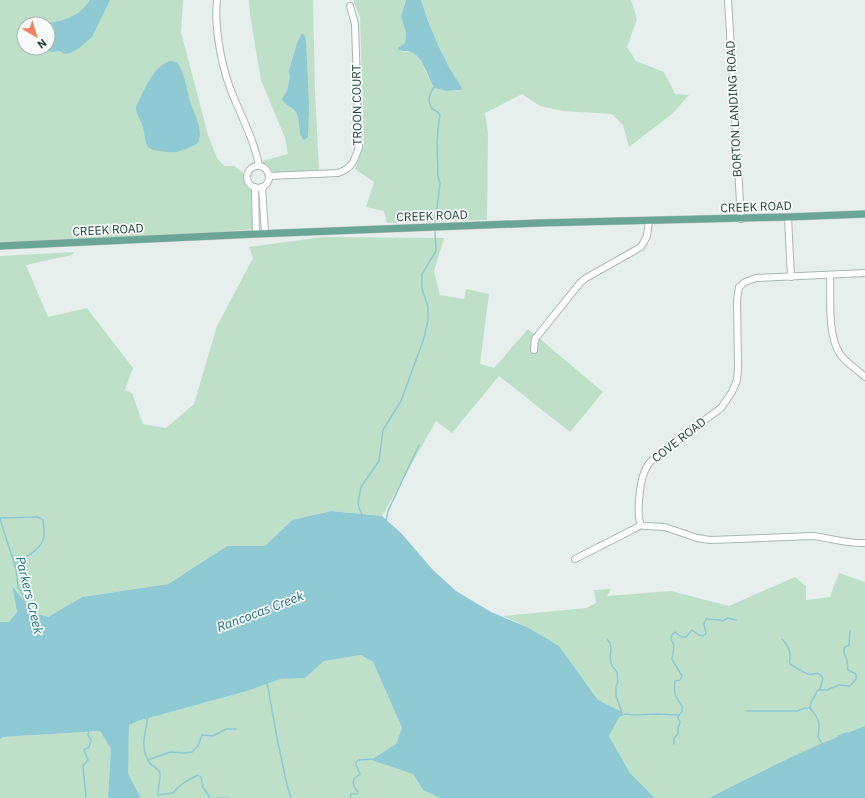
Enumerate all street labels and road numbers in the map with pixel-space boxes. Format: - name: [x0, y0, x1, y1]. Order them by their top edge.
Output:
- street label: BORTON LANDING ROAD: [722, 40, 745, 178]
- street label: TROON COURT: [348, 64, 365, 146]
- street label: CREEK ROAD: [720, 198, 792, 215]
- street label: CREEK ROAD: [396, 207, 468, 224]
- street label: CREEK ROAD: [72, 220, 144, 239]
- street label: COVE ROAD: [649, 414, 709, 465]

